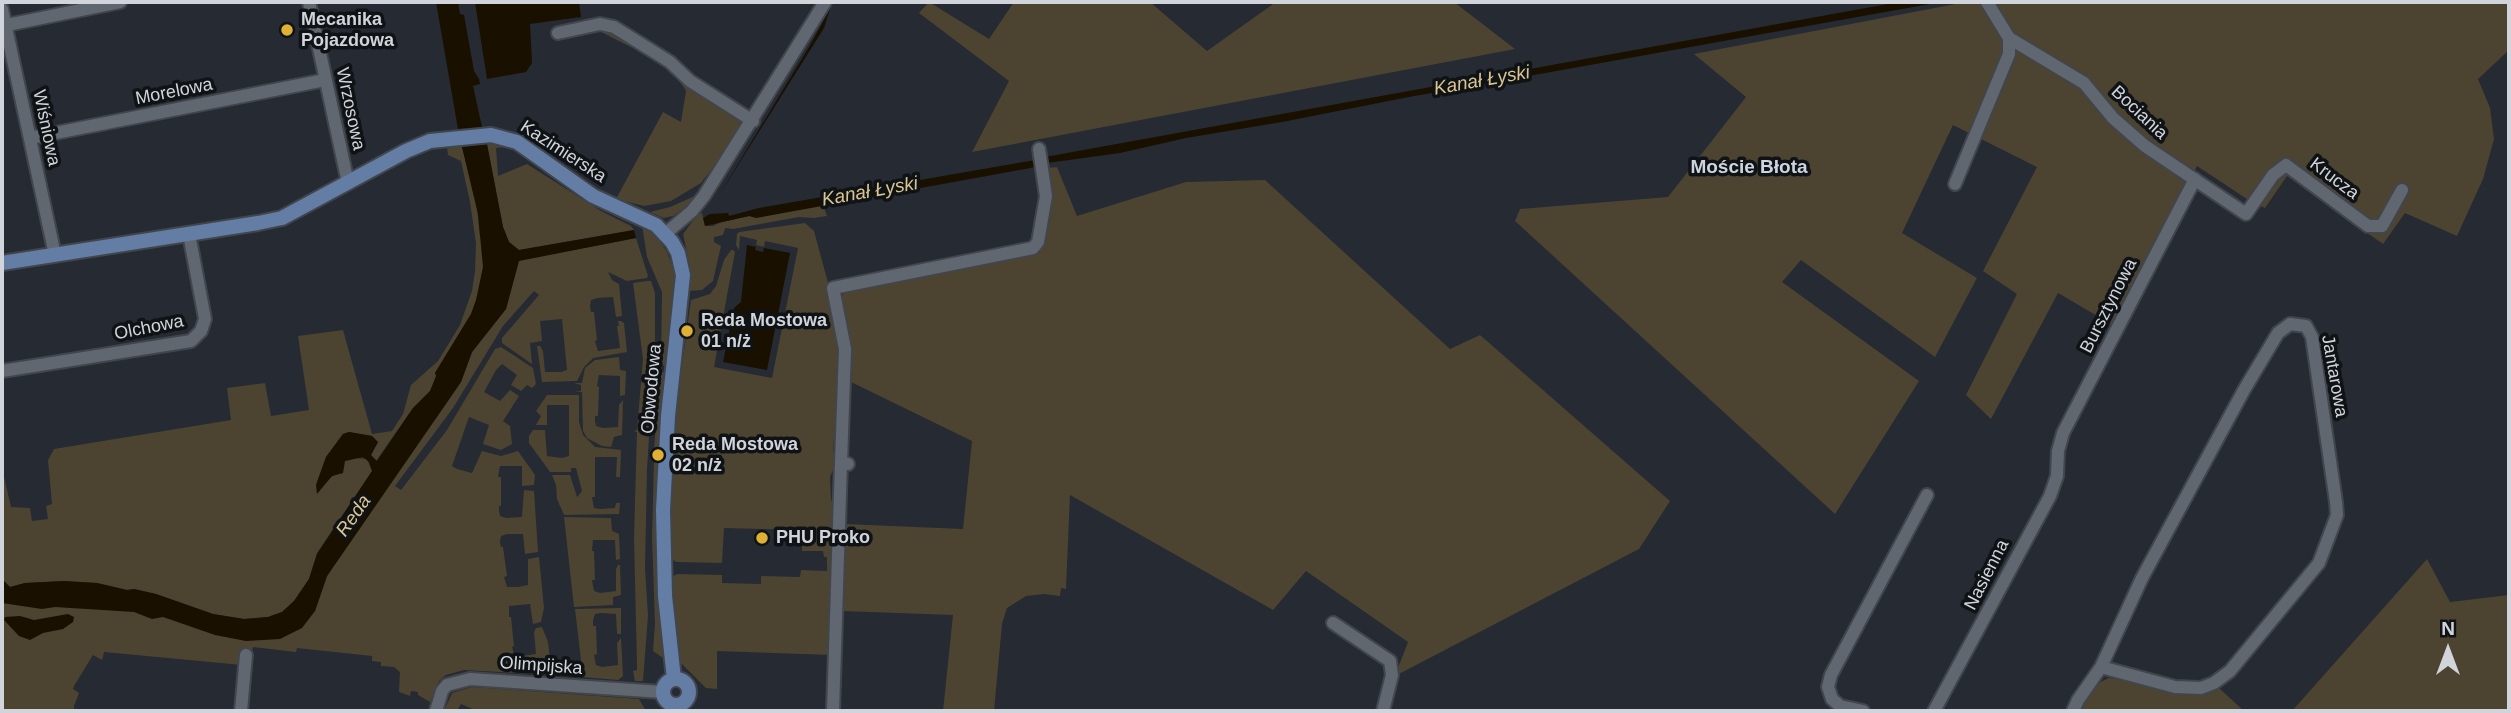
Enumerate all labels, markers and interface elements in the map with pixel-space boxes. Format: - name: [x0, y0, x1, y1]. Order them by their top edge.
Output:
- place label: Mecanika Pojazdowa: [301, 9, 394, 52]
- marker: Mecanika Pojazdowa: [279, 22, 295, 38]
- water label: Kanał Łyski: [1432, 61, 1532, 101]
- street label: Wrzosowa: [331, 66, 369, 152]
- street label: Morelowa: [134, 74, 214, 110]
- street label: Bociania: [2106, 82, 2172, 144]
- street label: Wiśniowa: [27, 88, 65, 168]
- street label: Kazimierska: [516, 116, 610, 188]
- street label: Krucza: [2305, 154, 2363, 204]
- district label: Moście Błota: [1690, 157, 1808, 179]
- water label: Kanał Łyski: [820, 172, 920, 212]
- street label: Bursztynowa: [2076, 255, 2142, 357]
- place label: Reda Mostowa 01 n/ż: [701, 310, 827, 352]
- street label: Olchowa: [113, 311, 185, 345]
- marker: Reda Mostowa 01 n/ż: [679, 323, 695, 339]
- street label: Jantarowa: [2316, 333, 2352, 419]
- street label: Obwodowa: [637, 343, 667, 435]
- place label: Reda Mostowa 02 n/ż: [672, 434, 798, 476]
- marker: Reda Mostowa 02 n/ż: [650, 447, 666, 463]
- water label: Reda: [332, 491, 376, 541]
- place label: PHU Proko: [776, 527, 870, 549]
- marker: PHU Proko: [754, 530, 770, 546]
- street label: Nasienna: [1960, 536, 2014, 614]
- north arrow: [2413, 615, 2483, 685]
- text: N: [2441, 618, 2455, 639]
- street label: Olimpijska: [499, 652, 583, 680]

